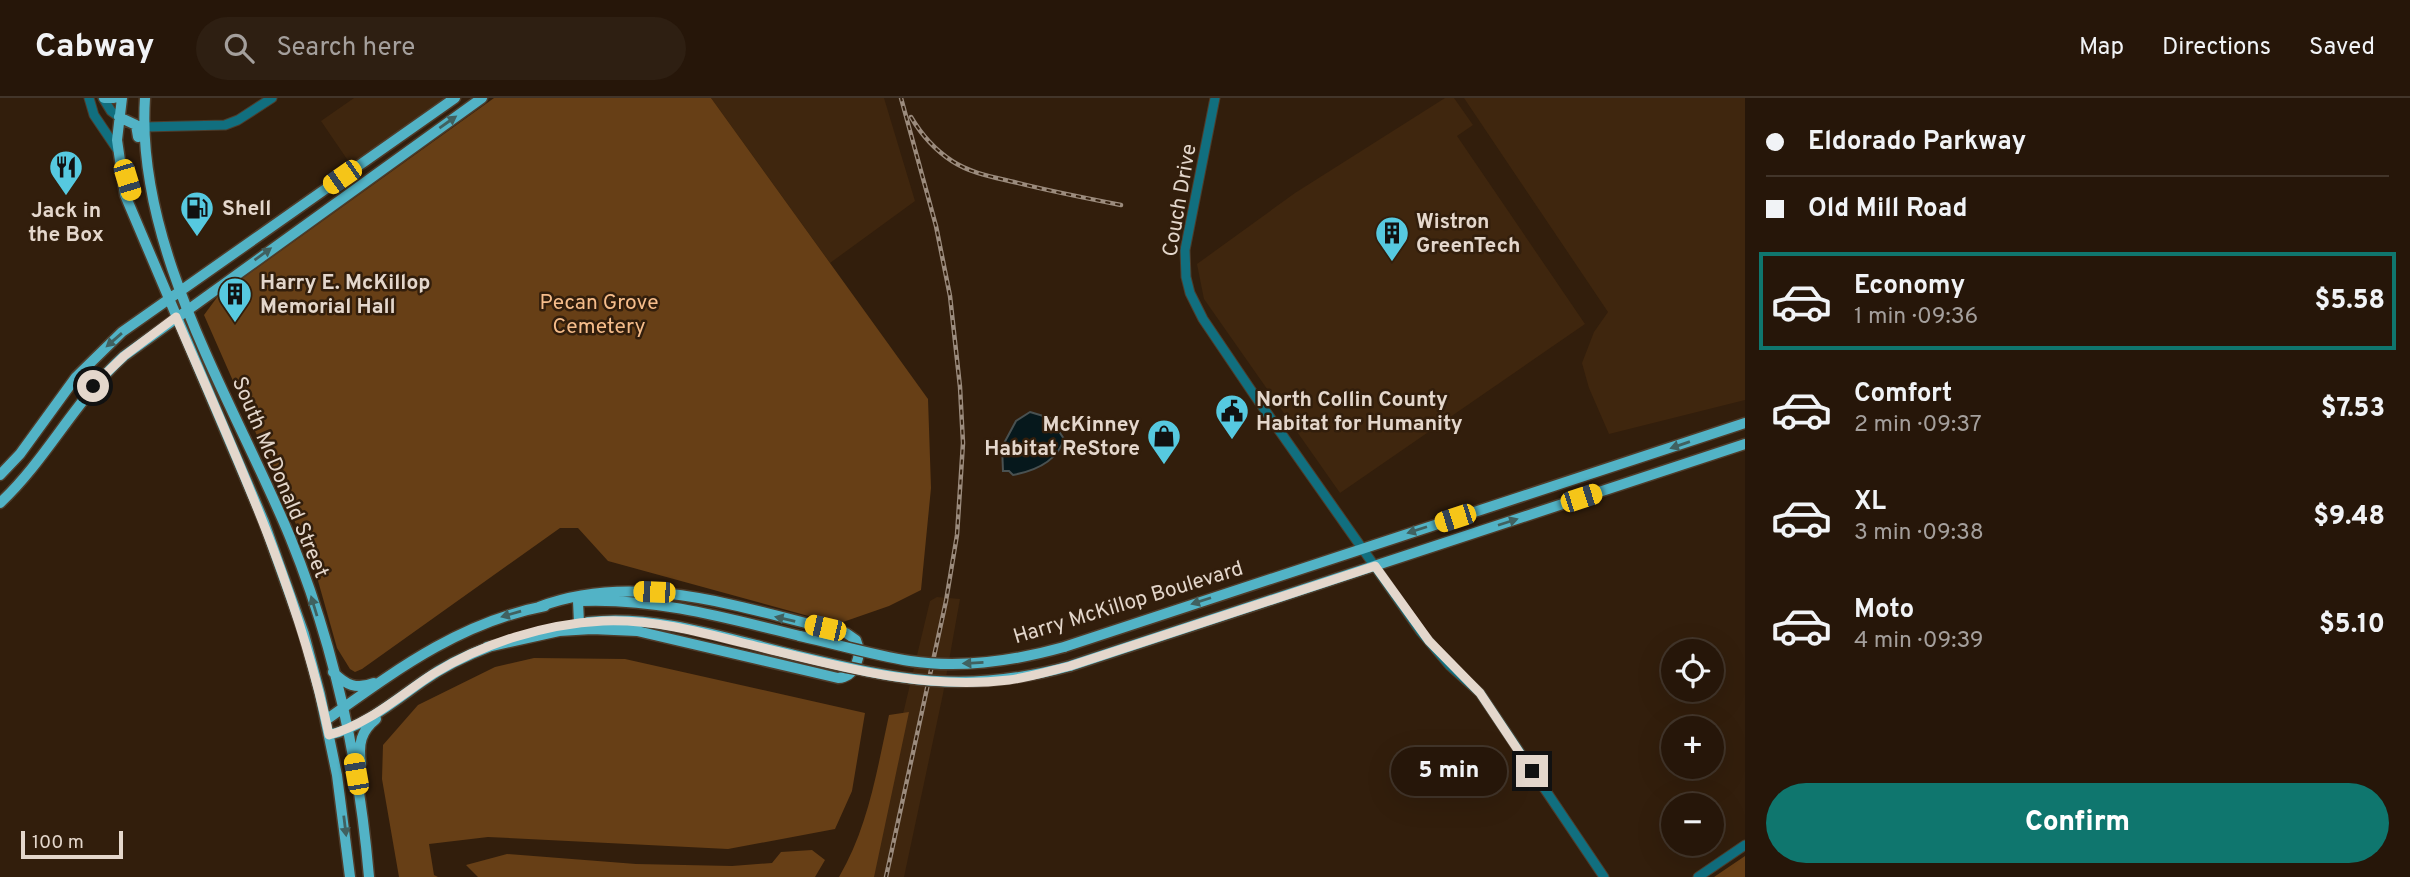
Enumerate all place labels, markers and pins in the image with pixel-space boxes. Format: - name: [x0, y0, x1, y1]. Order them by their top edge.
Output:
- restaurant icon: Jack in the Box: [47, 148, 85, 197]
- fuel station icon: Shell: [178, 189, 216, 238]
- place label: Shell: [222, 196, 271, 223]
- place label: Jack in the Box: [28, 198, 104, 249]
- place label: Wistron GreenTech: [1416, 209, 1520, 260]
- building icon: Wistron GreenTech: [1373, 214, 1411, 263]
- place label: Harry E. McKillop Memorial Hall: [260, 270, 430, 321]
- building icon: Harry E. McKillop Memorial Hall: [216, 275, 254, 324]
- place label: North Collin County Habitat for Humanity: [1256, 387, 1463, 438]
- public building icon: North Collin County Habitat for Humanity: [1213, 392, 1251, 441]
- place label: McKinney Habitat ReStore: [984, 412, 1140, 463]
- shop icon: McKinney Habitat ReStore: [1145, 417, 1183, 466]

